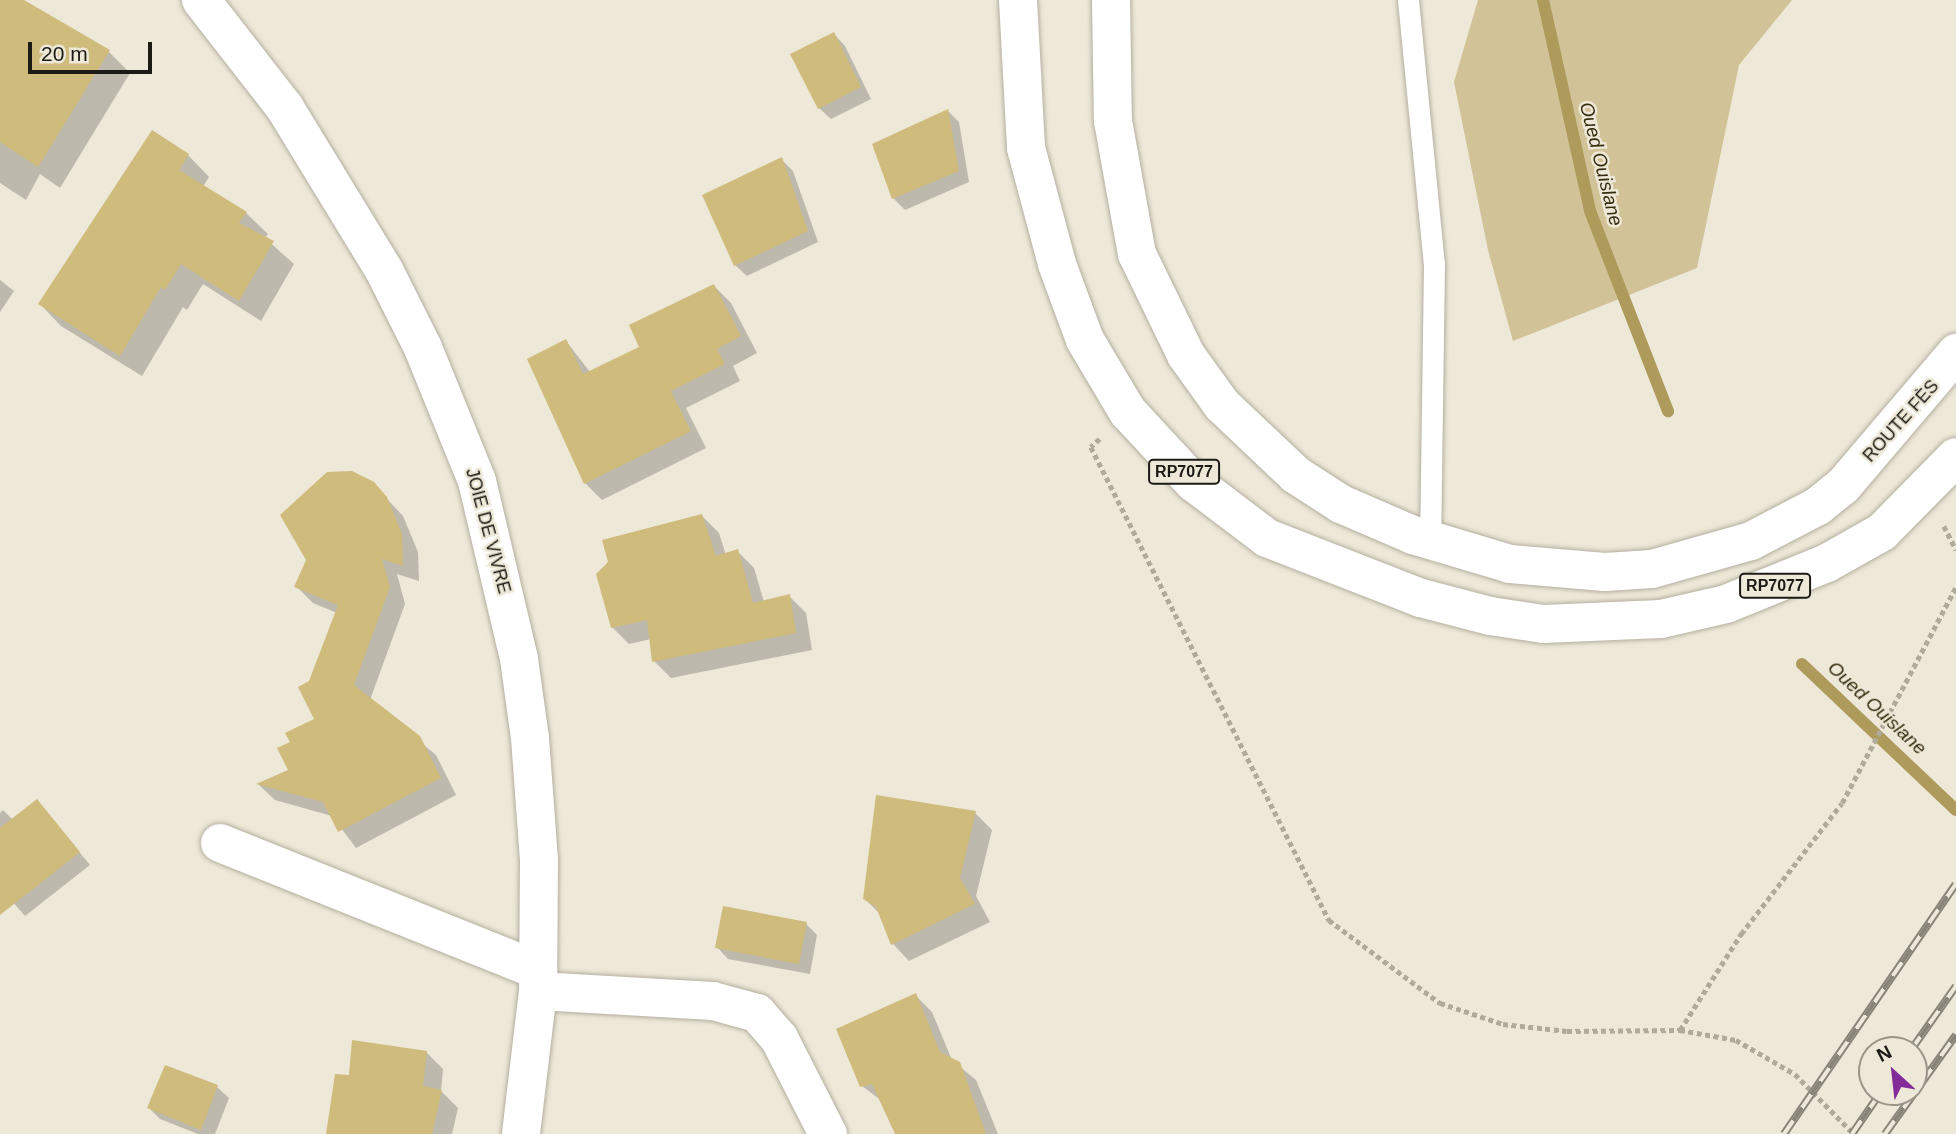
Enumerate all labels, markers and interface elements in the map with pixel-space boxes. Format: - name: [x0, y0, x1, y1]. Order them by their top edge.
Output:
- scale bar: [32, 28, 156, 72]
- text: 20 m: [41, 42, 88, 65]
- water label: Oued Ouislane: [1575, 100, 1627, 228]
- street label: ROUTE FÈS: [1859, 375, 1943, 467]
- road number: RP7077: [1147, 460, 1221, 485]
- street label: JOIE DE VIVRE: [461, 466, 515, 596]
- road number: RP7077: [1738, 573, 1812, 598]
- water label: Oued Ouislane: [1823, 656, 1931, 760]
- north arrow: [1858, 1036, 1928, 1106]
- text: N: [1873, 1041, 1895, 1066]

